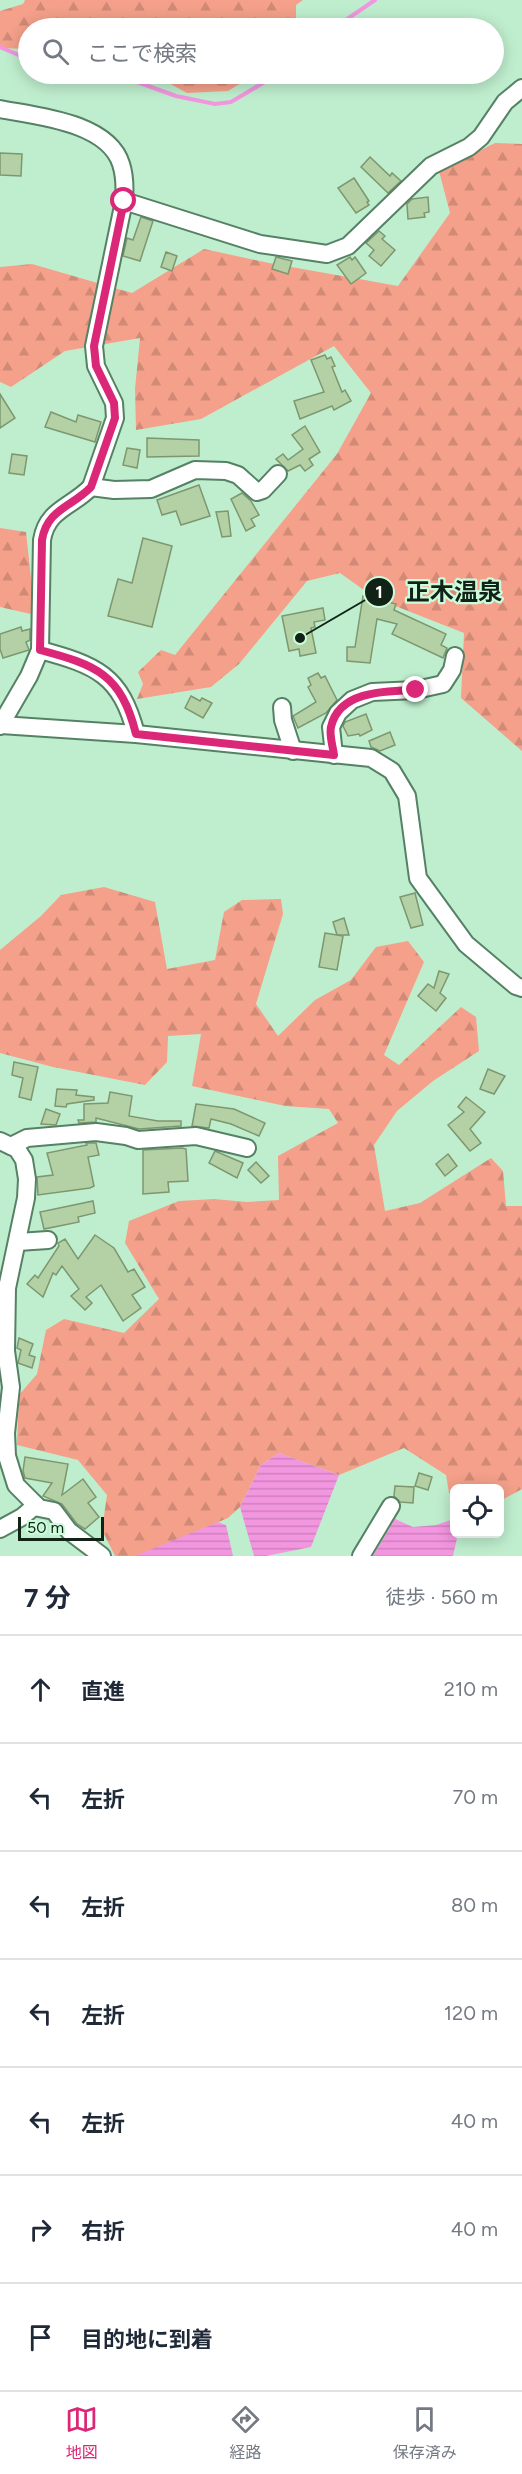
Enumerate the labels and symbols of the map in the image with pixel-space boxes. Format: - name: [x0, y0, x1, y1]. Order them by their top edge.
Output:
- route start: [110, 187, 136, 213]
- callout: 正木温泉: [364, 571, 514, 613]
- text: 正木温泉: [406, 577, 502, 606]
- text: 1: [375, 581, 383, 603]
- route end: [402, 676, 428, 702]
- scale bar: [18, 1514, 104, 1542]

